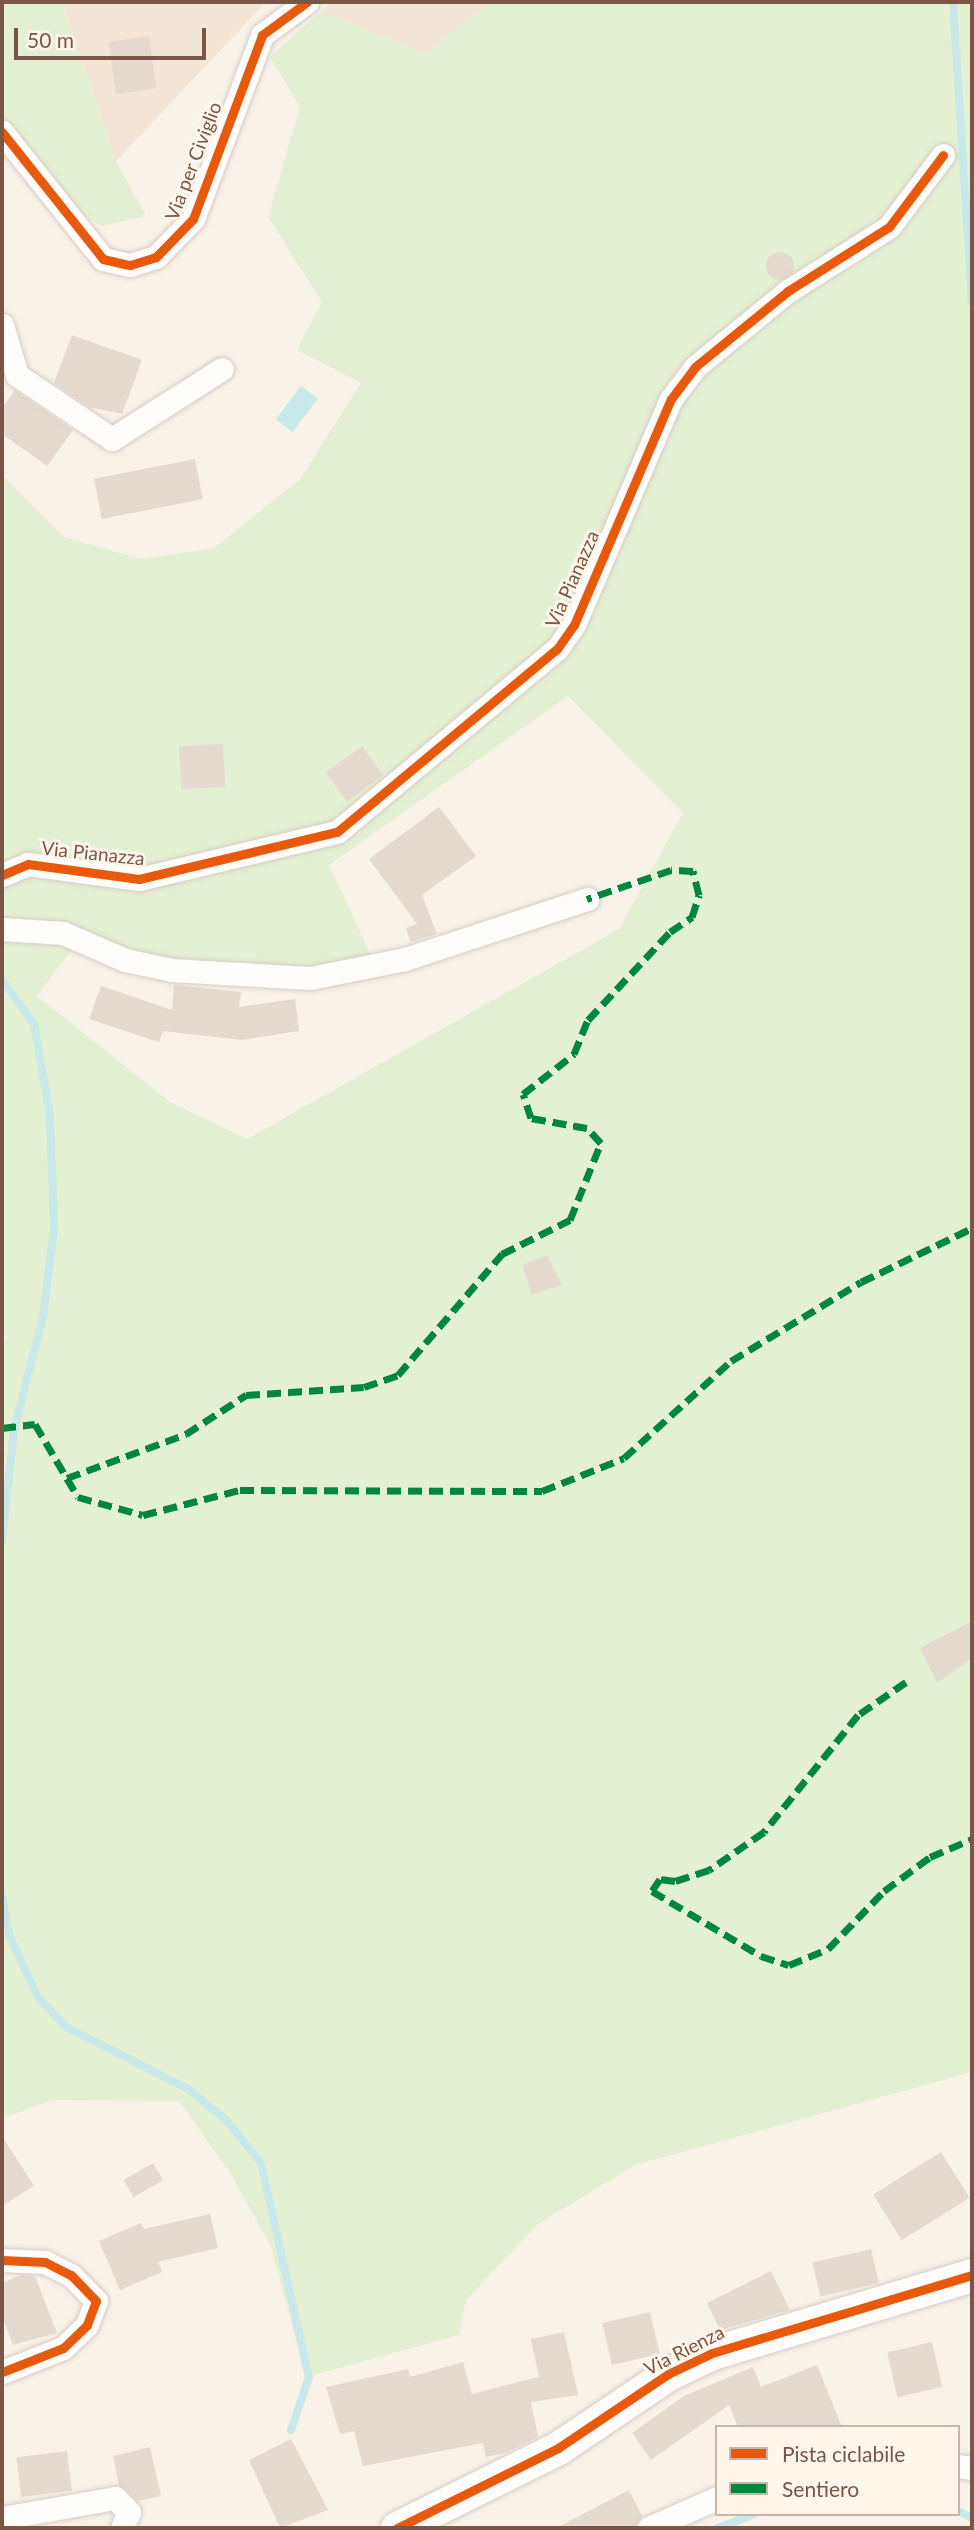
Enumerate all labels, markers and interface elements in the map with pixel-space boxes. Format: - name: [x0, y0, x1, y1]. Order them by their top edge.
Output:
- scale bar: [18, 14, 210, 58]
- text: 50 m: [27, 27, 74, 52]
- street label: Via per Civiglio: [160, 98, 226, 224]
- street label: Via Pianazza: [540, 527, 604, 631]
- street label: Via Pianazza: [40, 836, 146, 870]
- street label: Via Rienza: [640, 2320, 728, 2380]
- legend: [715, 2425, 960, 2516]
- text: Pista ciclabile: [782, 2441, 905, 2466]
- text: Sentiero: [782, 2476, 859, 2501]

